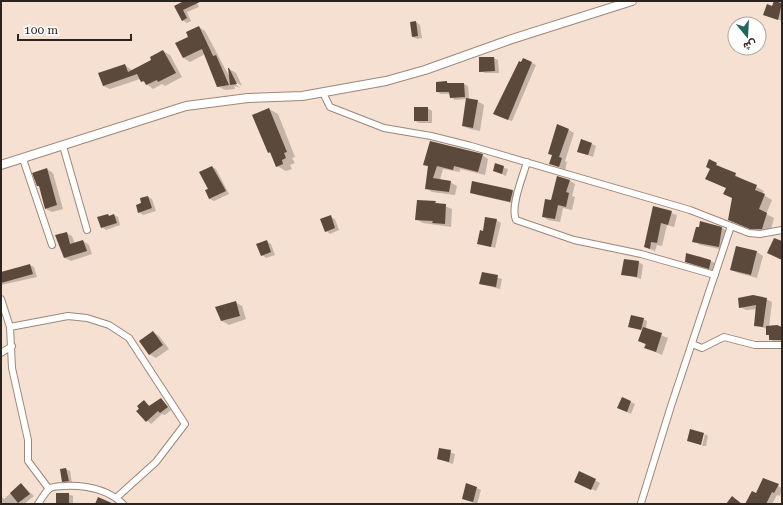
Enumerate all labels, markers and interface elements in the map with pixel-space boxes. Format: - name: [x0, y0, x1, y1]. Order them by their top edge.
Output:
- scale bar: [18, 16, 131, 42]
- north arrow: [727, 16, 767, 56]
- text: 100 m: [24, 23, 58, 37]
- text: ش: [742, 37, 758, 53]

